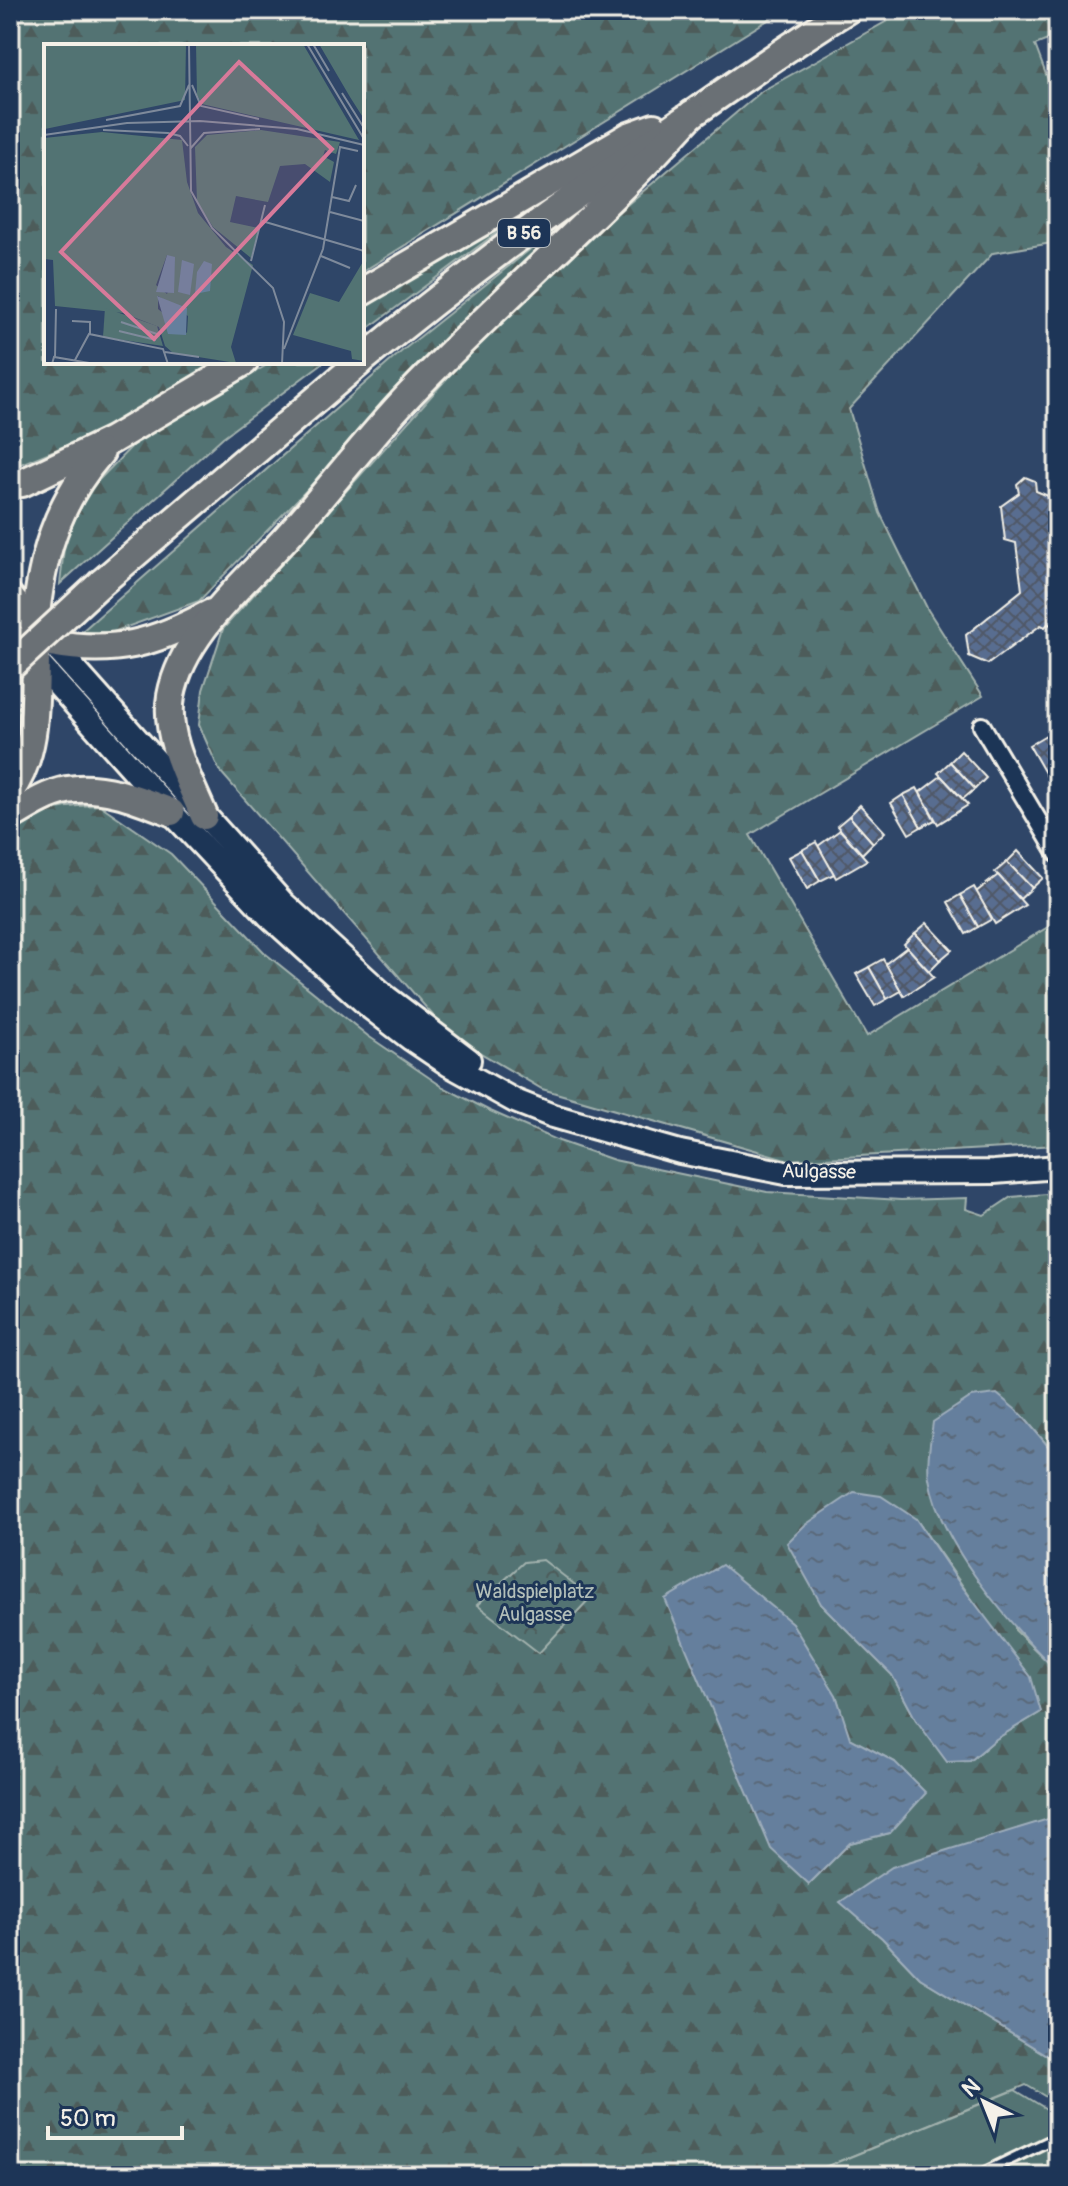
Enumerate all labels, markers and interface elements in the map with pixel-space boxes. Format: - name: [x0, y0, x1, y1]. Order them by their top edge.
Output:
- inset map: [44, 44, 364, 364]
- road number: B 56: [498, 219, 550, 247]
- street label: Aulgasse: [782, 1158, 856, 1185]
- park label: Waldspielplatz Aulgasse: [476, 1579, 594, 1627]
- north arrow: [944, 2062, 1024, 2142]
- text: N: [956, 2073, 986, 2103]
- scale bar: [48, 2090, 182, 2140]
- text: 50 m: [60, 2104, 116, 2133]

